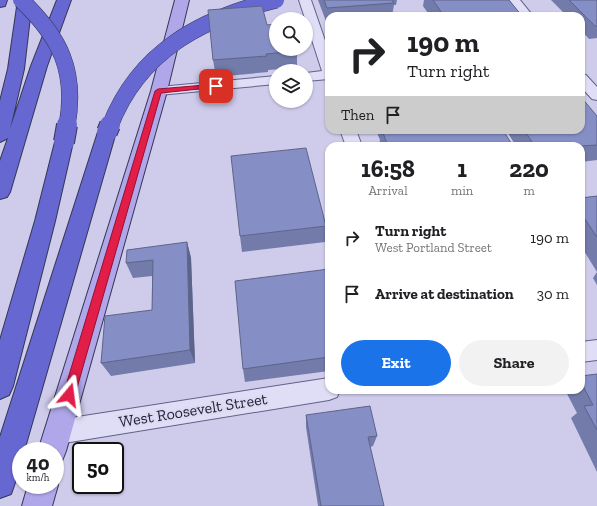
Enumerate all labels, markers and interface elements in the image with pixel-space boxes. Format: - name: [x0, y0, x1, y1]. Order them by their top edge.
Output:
- map controls: [269, 12, 313, 108]
- button: search: [269, 12, 313, 56]
- text: 190 m: [407, 26, 479, 59]
- icon: right: [341, 28, 393, 80]
- text: Turn right: [407, 60, 489, 82]
- button: layers: [269, 64, 313, 108]
- pin: [199, 69, 233, 103]
- icon: arrive: [205, 75, 227, 97]
- icon: arrive: [382, 104, 404, 126]
- text: Then: [341, 106, 374, 124]
- text: 16:58: [361, 154, 415, 183]
- text: 1: [457, 154, 467, 183]
- text: 220: [509, 154, 549, 183]
- text: Arrival: [368, 183, 408, 198]
- text: min: [451, 183, 473, 198]
- text: m: [524, 183, 535, 198]
- text: Turn right: [375, 222, 446, 240]
- icon: right: [341, 227, 363, 249]
- text: 190 m: [530, 229, 569, 247]
- text: West Portland Street: [375, 240, 492, 255]
- icon: arrive: [341, 283, 363, 305]
- text: Arrive at destination: [375, 285, 514, 303]
- text: 30 m: [537, 285, 569, 303]
- button: Exit: [341, 340, 451, 386]
- button: Share: [459, 340, 569, 386]
- position arrow: [48, 374, 90, 416]
- street label: West Roosevelt Street: [117, 389, 269, 431]
- speed limit sign: 50: [72, 442, 124, 494]
- text: 40: [27, 451, 49, 475]
- text: km/h: [27, 472, 49, 484]

